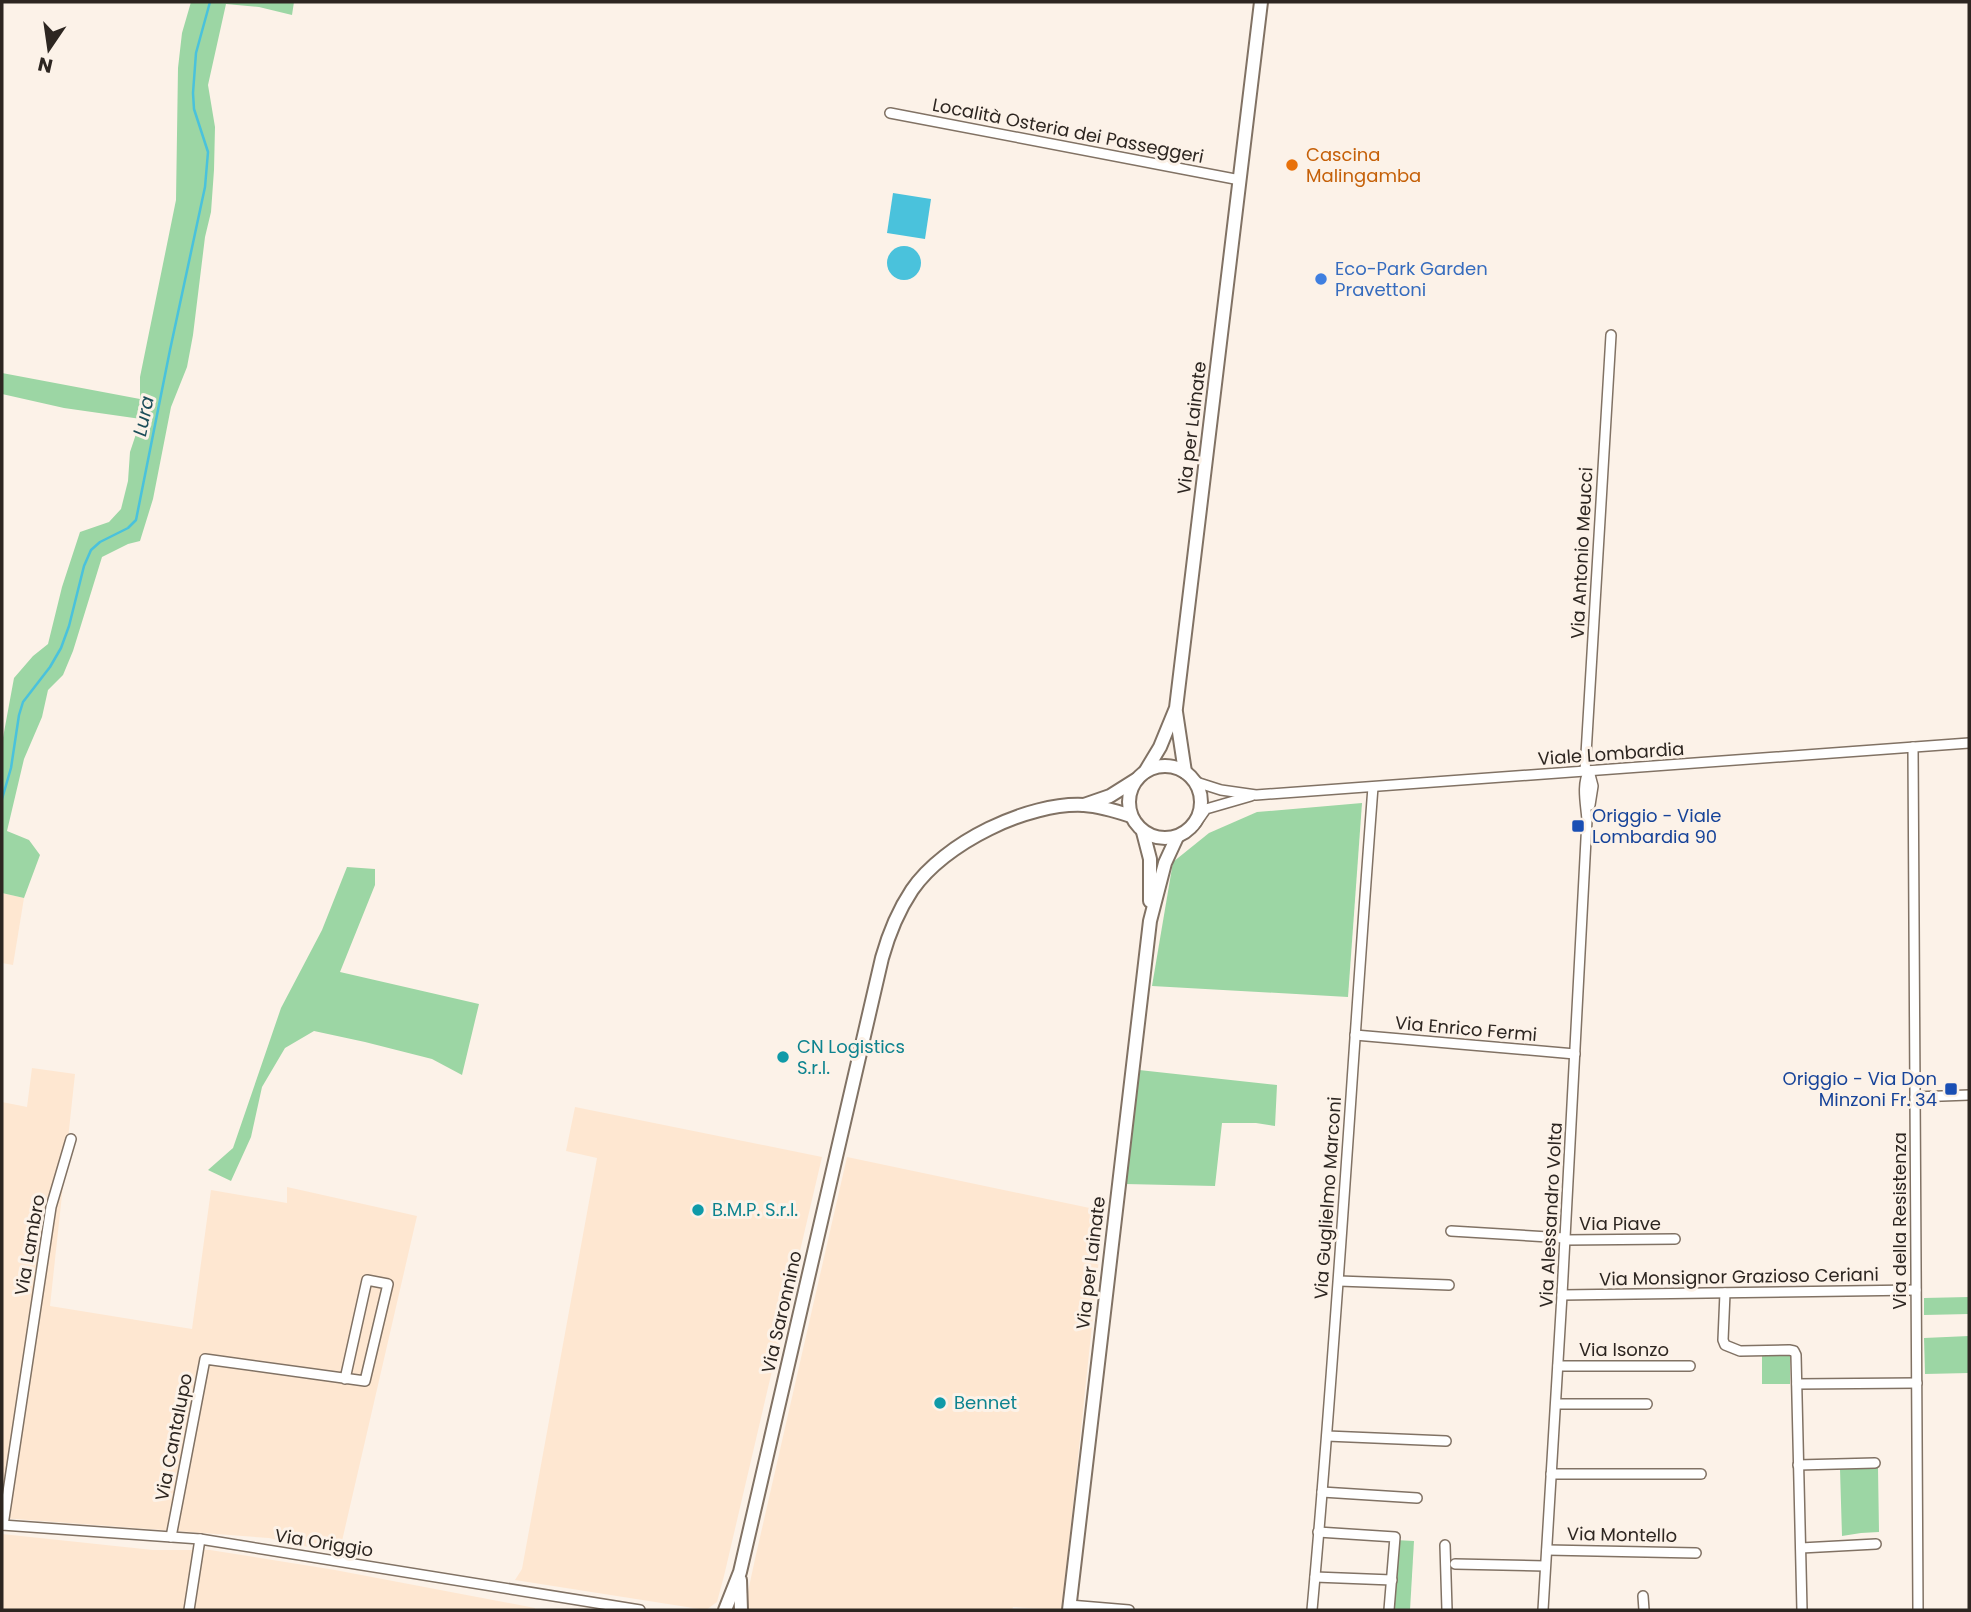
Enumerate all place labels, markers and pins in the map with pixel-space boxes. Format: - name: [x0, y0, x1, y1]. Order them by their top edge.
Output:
- place label: Cascina Malingamba: [1306, 142, 1421, 188]
- marker: Cascina Malingamba: [1284, 157, 1300, 173]
- place label: Eco-Park Garden Pravettoni: [1335, 256, 1488, 302]
- marker: Eco-Park Garden Pravettoni: [1313, 271, 1329, 287]
- place label: Origgio - Viale Lombardia 90: [1592, 803, 1721, 849]
- marker: Origgio - Viale Lombardia 90: [1570, 818, 1586, 834]
- place label: CN Logistics S.r.l.: [797, 1034, 905, 1080]
- marker: CN Logistics S.r.l.: [775, 1049, 791, 1065]
- place label: Origgio - Via Don Minzoni Fr. 34: [1783, 1066, 1937, 1112]
- marker: Origgio - Via Don Minzoni Fr. 34: [1943, 1081, 1959, 1097]
- place label: B.M.P. S.r.l.: [712, 1197, 798, 1222]
- marker: B.M.P. S.r.l.: [690, 1202, 706, 1218]
- place label: Bennet: [954, 1390, 1017, 1415]
- marker: Bennet: [932, 1395, 948, 1411]

